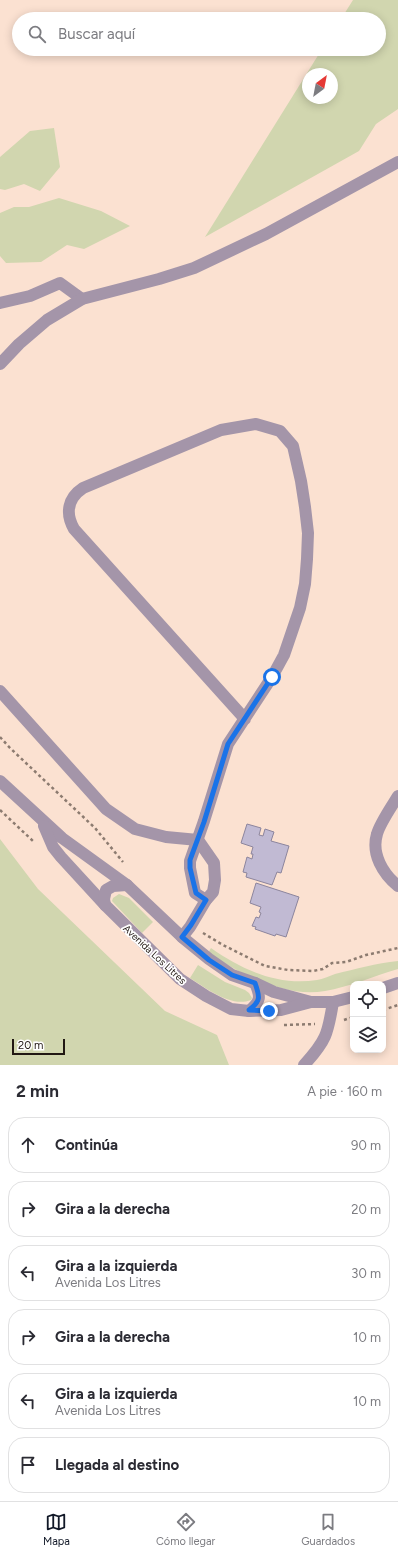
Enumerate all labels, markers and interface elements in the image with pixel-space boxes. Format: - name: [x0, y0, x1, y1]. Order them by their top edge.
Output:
- search box: [12, 12, 386, 56]
- icon: search: [26, 23, 48, 45]
- text: Buscar aquí: [58, 25, 135, 43]
- north arrow: [302, 68, 338, 104]
- route start: [263, 668, 281, 686]
- street label: Avenida Los Litres: [120, 922, 189, 987]
- map controls: [350, 981, 386, 1053]
- button: locate: [350, 981, 386, 1017]
- route end: [260, 1002, 278, 1020]
- button: layers: [350, 1017, 386, 1053]
- scale bar: [12, 1037, 65, 1056]
- text: 20 m: [18, 1039, 43, 1052]
- text: 2 min: [16, 1081, 59, 1101]
- text: A pie · 160 m: [307, 1084, 382, 1099]
- icon: ahead: [17, 1134, 39, 1156]
- text: Continúa: [55, 1136, 118, 1154]
- text: 90 m: [351, 1138, 381, 1153]
- icon: right: [17, 1198, 39, 1220]
- text: Gira a la derecha: [55, 1200, 170, 1218]
- text: 20 m: [351, 1202, 381, 1217]
- text: Gira a la izquierda: [55, 1257, 177, 1275]
- icon: left: [17, 1262, 39, 1284]
- text: 30 m: [351, 1266, 381, 1281]
- text: Avenida Los Litres: [55, 1275, 161, 1290]
- icon: right: [17, 1326, 39, 1348]
- text: Gira a la derecha: [55, 1328, 170, 1346]
- text: 10 m: [353, 1330, 381, 1345]
- text: Gira a la izquierda: [55, 1385, 177, 1403]
- icon: left: [17, 1390, 39, 1412]
- text: 10 m: [353, 1394, 381, 1409]
- text: Avenida Los Litres: [55, 1403, 161, 1418]
- icon: arrive: [17, 1454, 39, 1476]
- text: Llegada al destino: [55, 1456, 179, 1474]
- tab: Mapa: [43, 1511, 70, 1548]
- tab: Cómo llegar: [156, 1511, 215, 1548]
- tab: Guardados: [301, 1511, 355, 1548]

